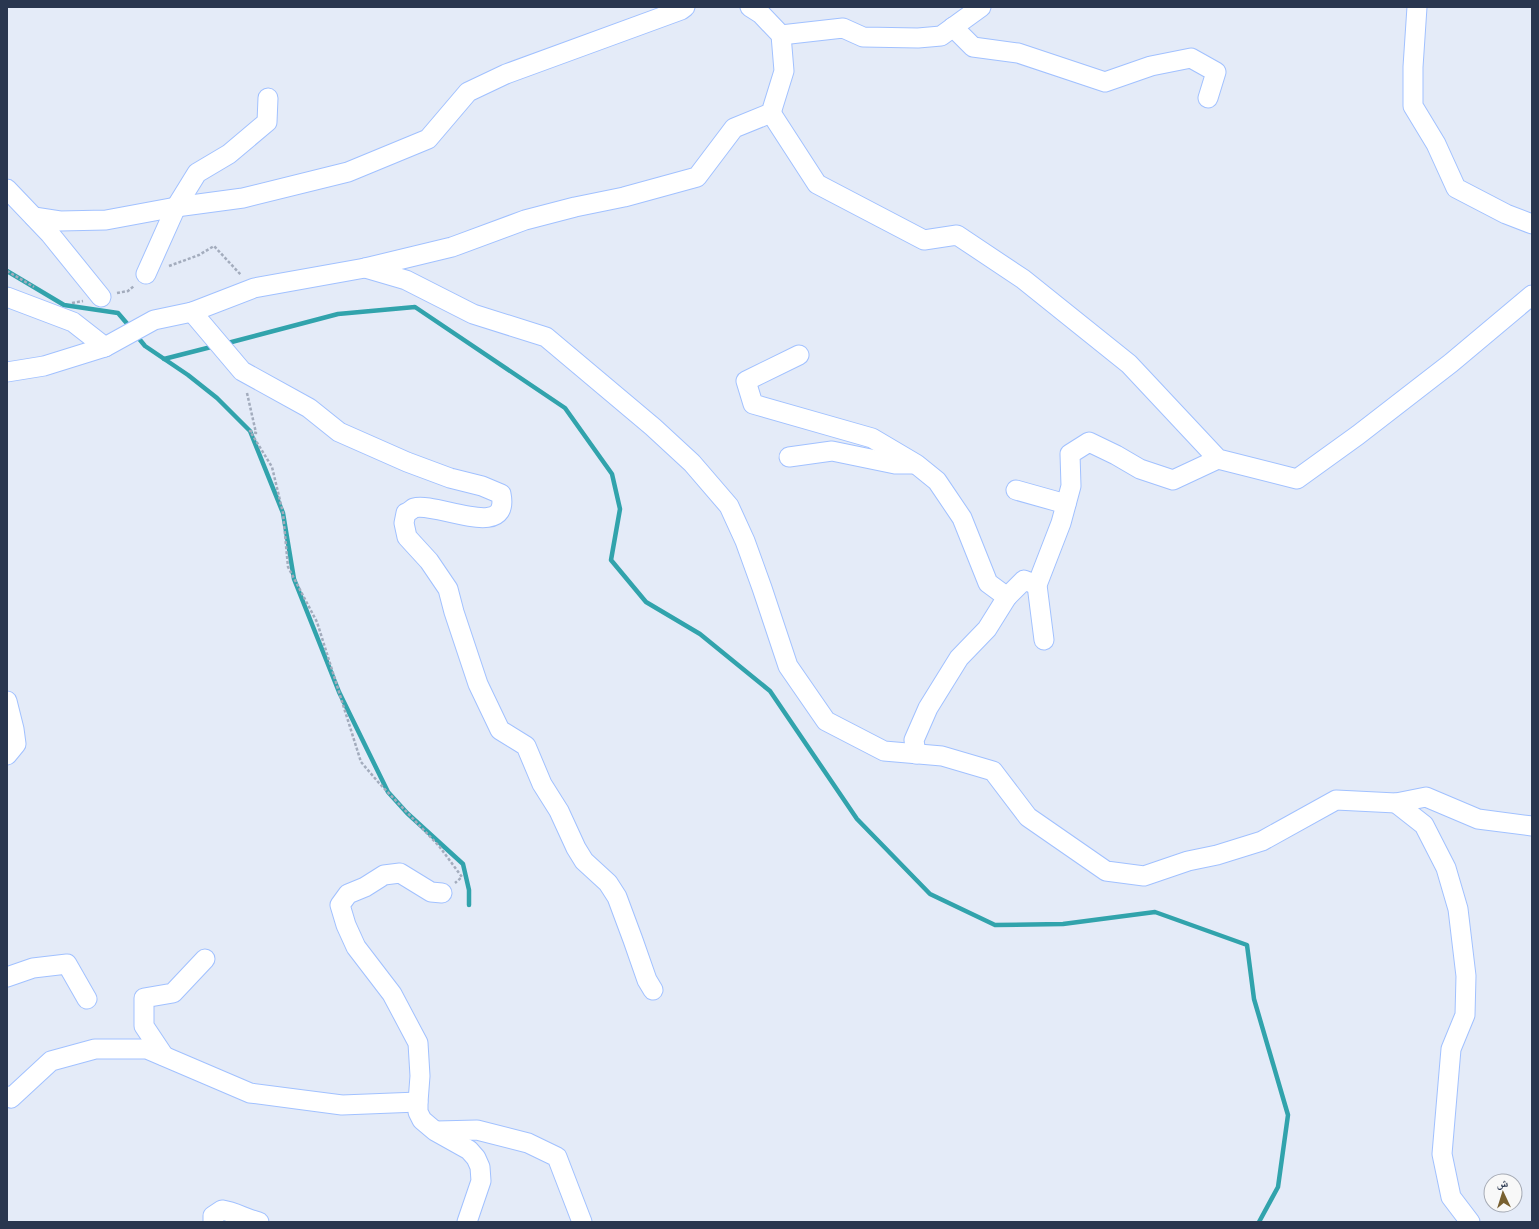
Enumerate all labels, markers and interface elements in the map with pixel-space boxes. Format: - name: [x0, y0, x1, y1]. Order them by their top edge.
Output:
- north arrow: [1483, 1173, 1523, 1213]
- text: ش: [1496, 1177, 1509, 1191]

